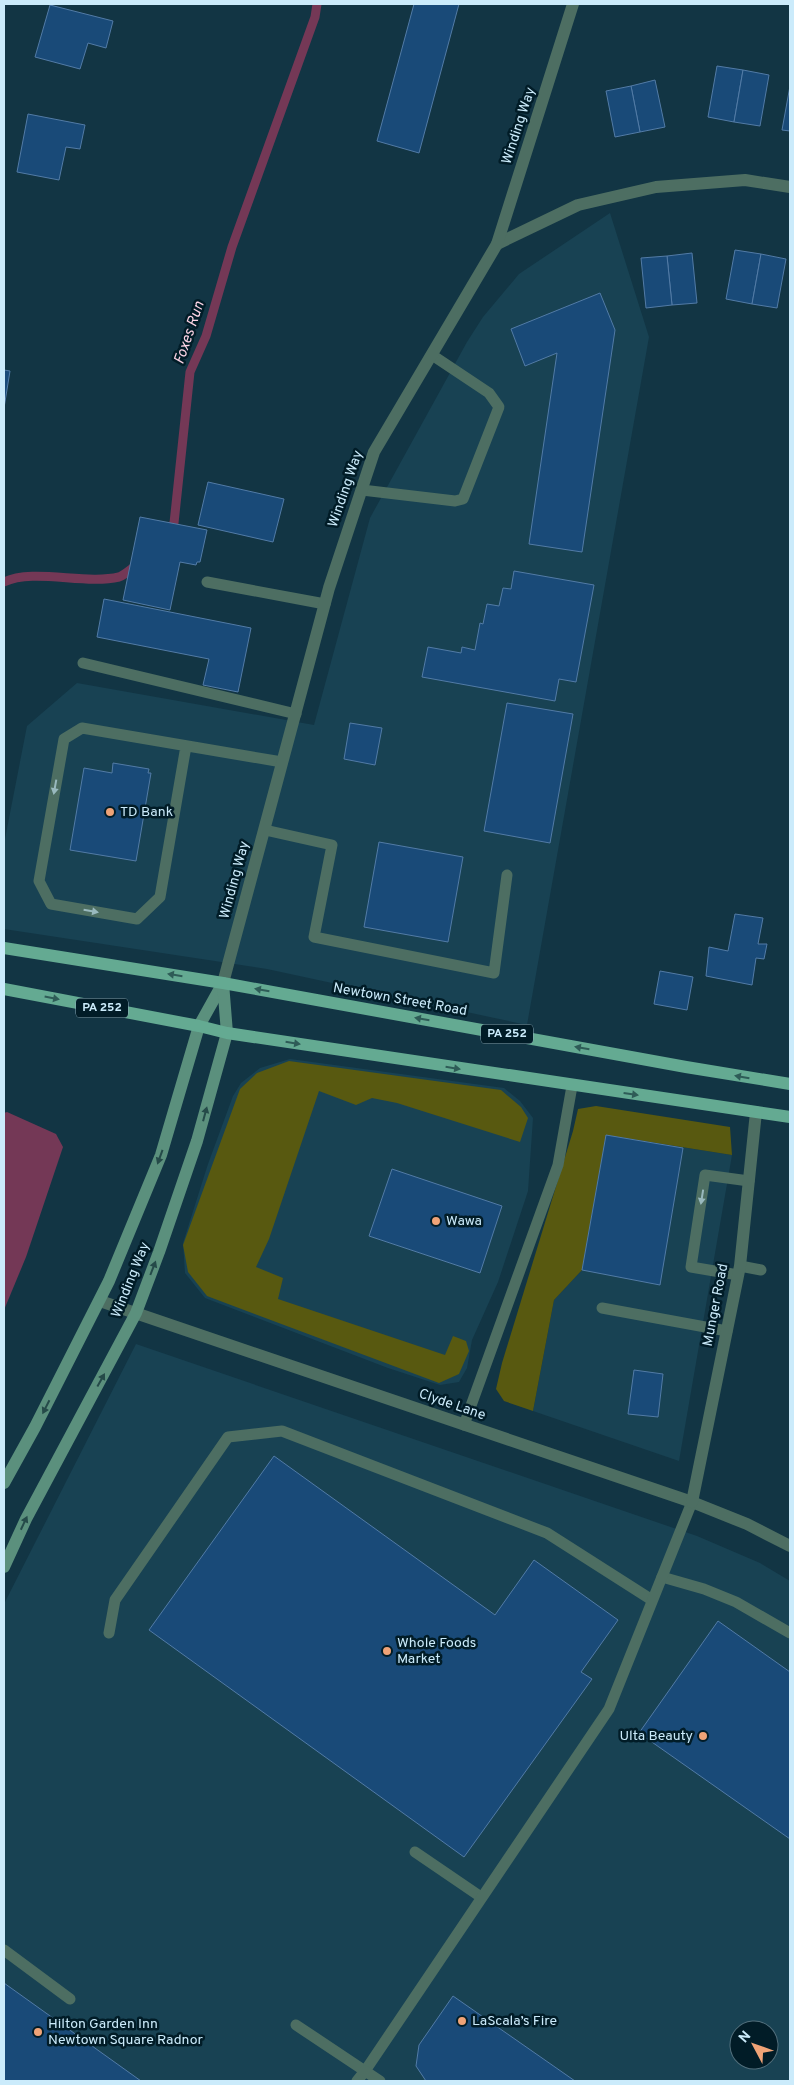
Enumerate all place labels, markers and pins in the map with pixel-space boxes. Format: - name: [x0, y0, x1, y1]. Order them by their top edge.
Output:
- place label: TD Bank: [120, 804, 173, 821]
- marker: TD Bank: [104, 806, 116, 818]
- place label: Wawa: [446, 1213, 482, 1230]
- marker: Wawa: [430, 1215, 442, 1227]
- place label: Whole Foods Market: [397, 1635, 476, 1668]
- marker: Whole Foods Market: [381, 1645, 393, 1657]
- place label: Ulta Beauty: [619, 1728, 693, 1745]
- marker: Ulta Beauty: [697, 1730, 709, 1742]
- place label: LaScala’s Fire: [472, 2013, 557, 2030]
- marker: LaScala’s Fire: [456, 2015, 468, 2027]
- place label: Hilton Garden Inn Newtown Square Radnor: [48, 2016, 203, 2049]
- marker: Hilton Garden Inn Newtown Square Radnor: [32, 2026, 44, 2038]

